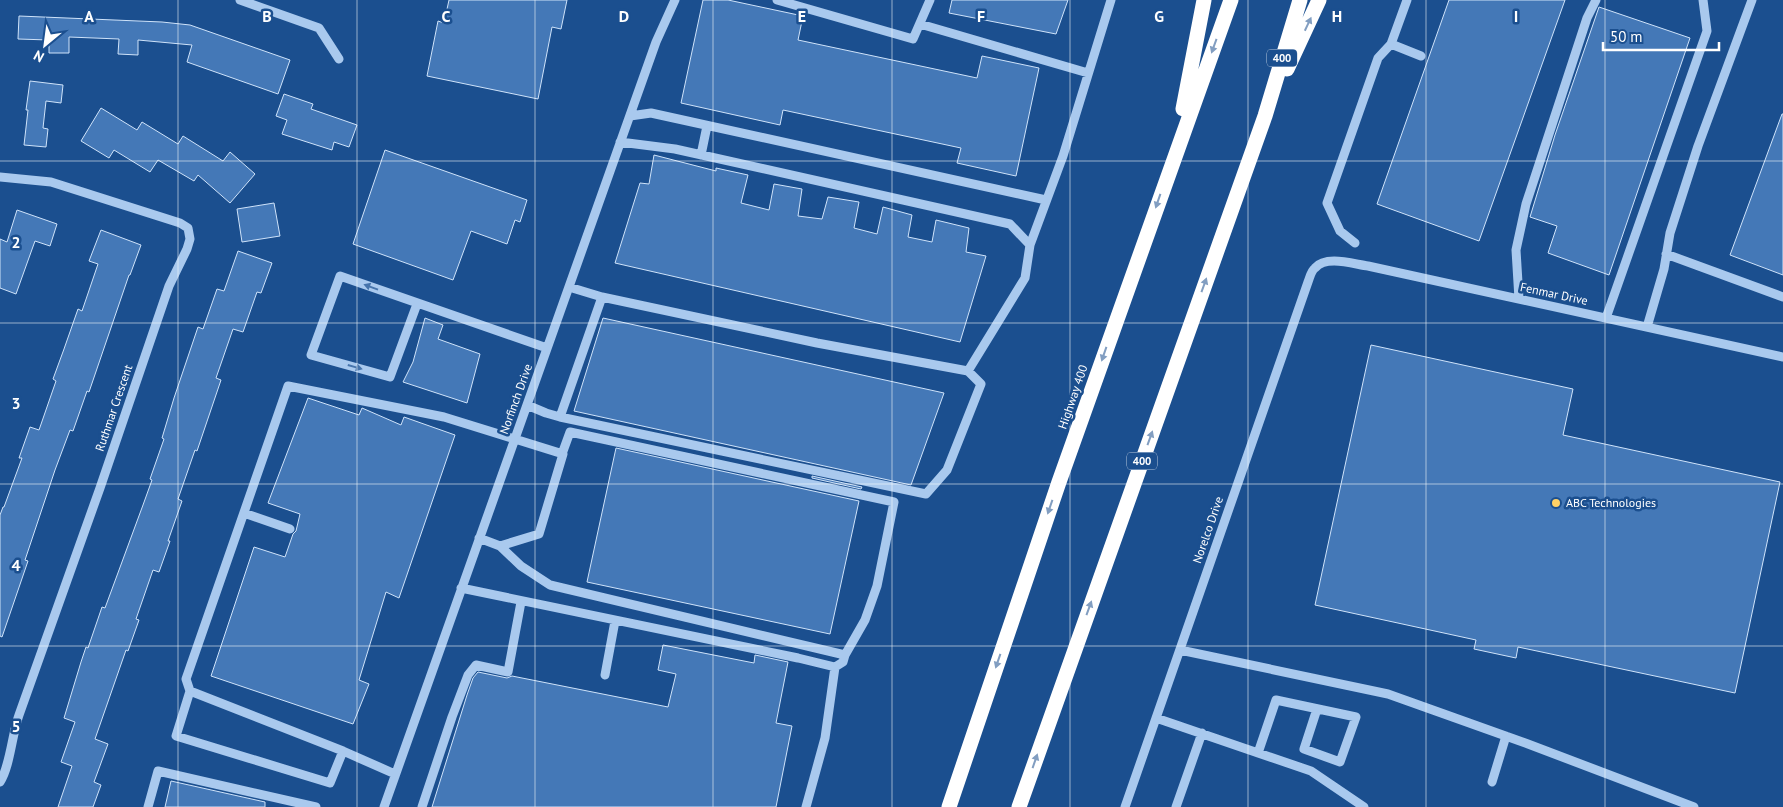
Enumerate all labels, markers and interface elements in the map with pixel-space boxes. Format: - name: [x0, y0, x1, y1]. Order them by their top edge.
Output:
- text: A: [84, 6, 94, 26]
- text: B: [262, 6, 272, 26]
- text: C: [442, 6, 451, 26]
- text: D: [619, 6, 629, 26]
- text: E: [798, 6, 806, 26]
- text: F: [977, 6, 985, 26]
- text: G: [1154, 6, 1164, 26]
- text: H: [1332, 6, 1342, 26]
- text: I: [1514, 6, 1518, 26]
- one-way arrow: [1304, 17, 1312, 31]
- north arrow: [20, 20, 70, 70]
- scale bar: [1603, 20, 1719, 52]
- text: 50 m: [1610, 27, 1643, 46]
- one-way arrow: [1210, 39, 1218, 54]
- text: N: [30, 46, 47, 66]
- road number: 400: [1267, 49, 1297, 66]
- one-way arrow: [1154, 193, 1161, 208]
- text: 2: [11, 232, 21, 252]
- one-way arrow: [1200, 277, 1208, 292]
- street label: Fenmar Drive: [1519, 279, 1589, 308]
- one-way arrow: [364, 283, 379, 290]
- one-way arrow: [1100, 347, 1108, 362]
- street label: Ruthmar Crescent: [92, 362, 135, 453]
- street label: Norfinch Drive: [496, 362, 535, 436]
- street label: Highway 400: [1055, 362, 1091, 431]
- one-way arrow: [348, 364, 363, 372]
- text: 3: [11, 393, 21, 413]
- one-way arrow: [1146, 430, 1154, 445]
- road number: 400: [1127, 452, 1157, 470]
- street label: Norelco Drive: [1189, 494, 1226, 565]
- place label: ABC Technologies: [1566, 495, 1656, 510]
- marker: ABC Technologies: [1550, 497, 1562, 509]
- one-way arrow: [1046, 500, 1054, 515]
- text: 4: [11, 555, 21, 575]
- one-way arrow: [1085, 600, 1093, 615]
- one-way arrow: [994, 654, 1002, 669]
- text: 5: [11, 716, 21, 736]
- one-way arrow: [1031, 753, 1039, 768]

